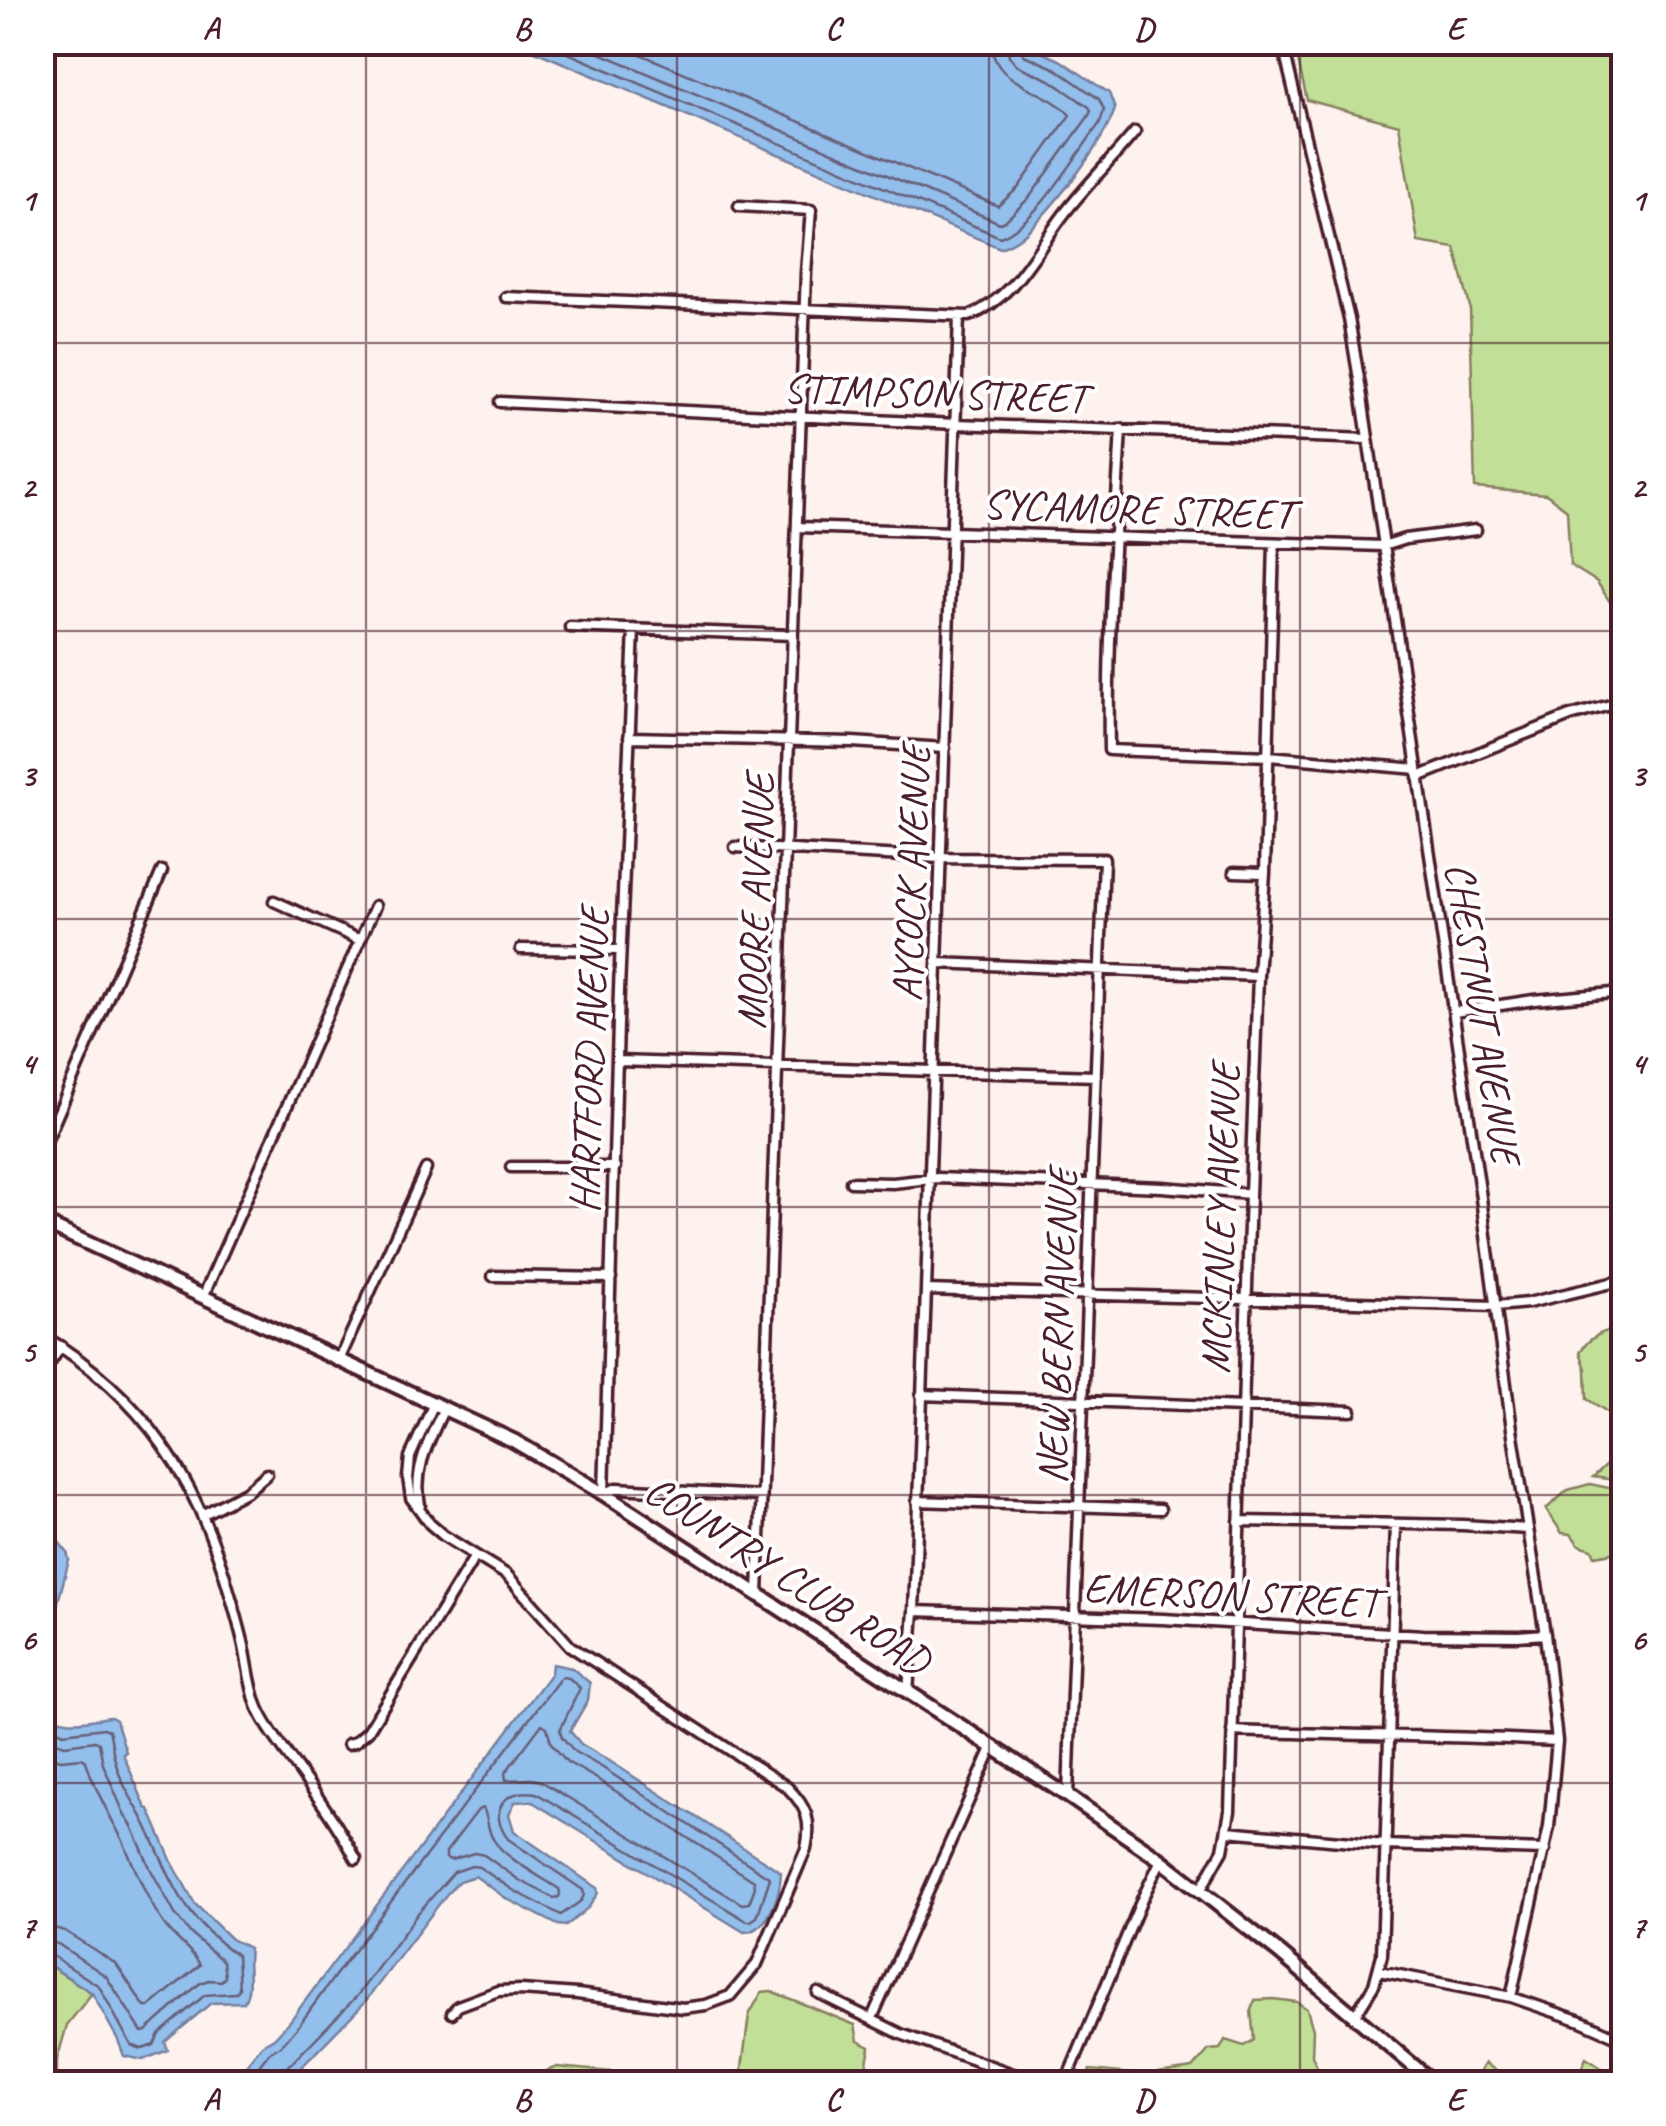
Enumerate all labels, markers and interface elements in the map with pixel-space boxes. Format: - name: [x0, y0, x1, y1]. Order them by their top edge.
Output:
- text: A: [203, 8, 222, 49]
- text: B: [514, 8, 533, 49]
- text: C: [825, 8, 845, 49]
- text: D: [1135, 8, 1157, 49]
- text: E: [1446, 8, 1468, 49]
- text: 1: [21, 179, 39, 220]
- text: 1: [1631, 179, 1649, 220]
- street label: STIMPSON STREET: [782, 362, 1096, 426]
- text: 2: [21, 467, 38, 508]
- text: 2: [1631, 467, 1648, 508]
- street label: SYCAMORE STREET: [982, 478, 1305, 542]
- street label: AYCOCK AVENUE: [881, 739, 943, 1002]
- text: 3: [21, 755, 38, 796]
- text: 3: [1631, 755, 1648, 796]
- street label: MOORE AVENUE: [725, 768, 787, 1030]
- street label: CHESTNUT AVENUE: [1433, 859, 1533, 1173]
- street label: HARTFORD AVENUE: [558, 901, 621, 1214]
- text: 4: [21, 1043, 39, 1084]
- text: 4: [1631, 1043, 1649, 1084]
- street label: MCKINLEY AVENUE: [1189, 1057, 1253, 1374]
- street label: NEW BERN AVENUE: [1026, 1162, 1090, 1485]
- text: 5: [21, 1331, 38, 1372]
- text: 5: [1631, 1331, 1648, 1372]
- street label: COUNTRY CLUB ROAD: [635, 1463, 943, 1689]
- street label: EMERSON STREET: [1082, 1561, 1389, 1630]
- text: 6: [20, 1619, 37, 1660]
- text: 6: [1630, 1619, 1647, 1660]
- text: 7: [21, 1907, 39, 1948]
- text: 7: [1631, 1907, 1649, 1948]
- text: A: [203, 2079, 222, 2120]
- text: B: [514, 2079, 533, 2120]
- text: C: [825, 2079, 845, 2120]
- text: D: [1135, 2079, 1157, 2120]
- text: E: [1446, 2079, 1468, 2120]

